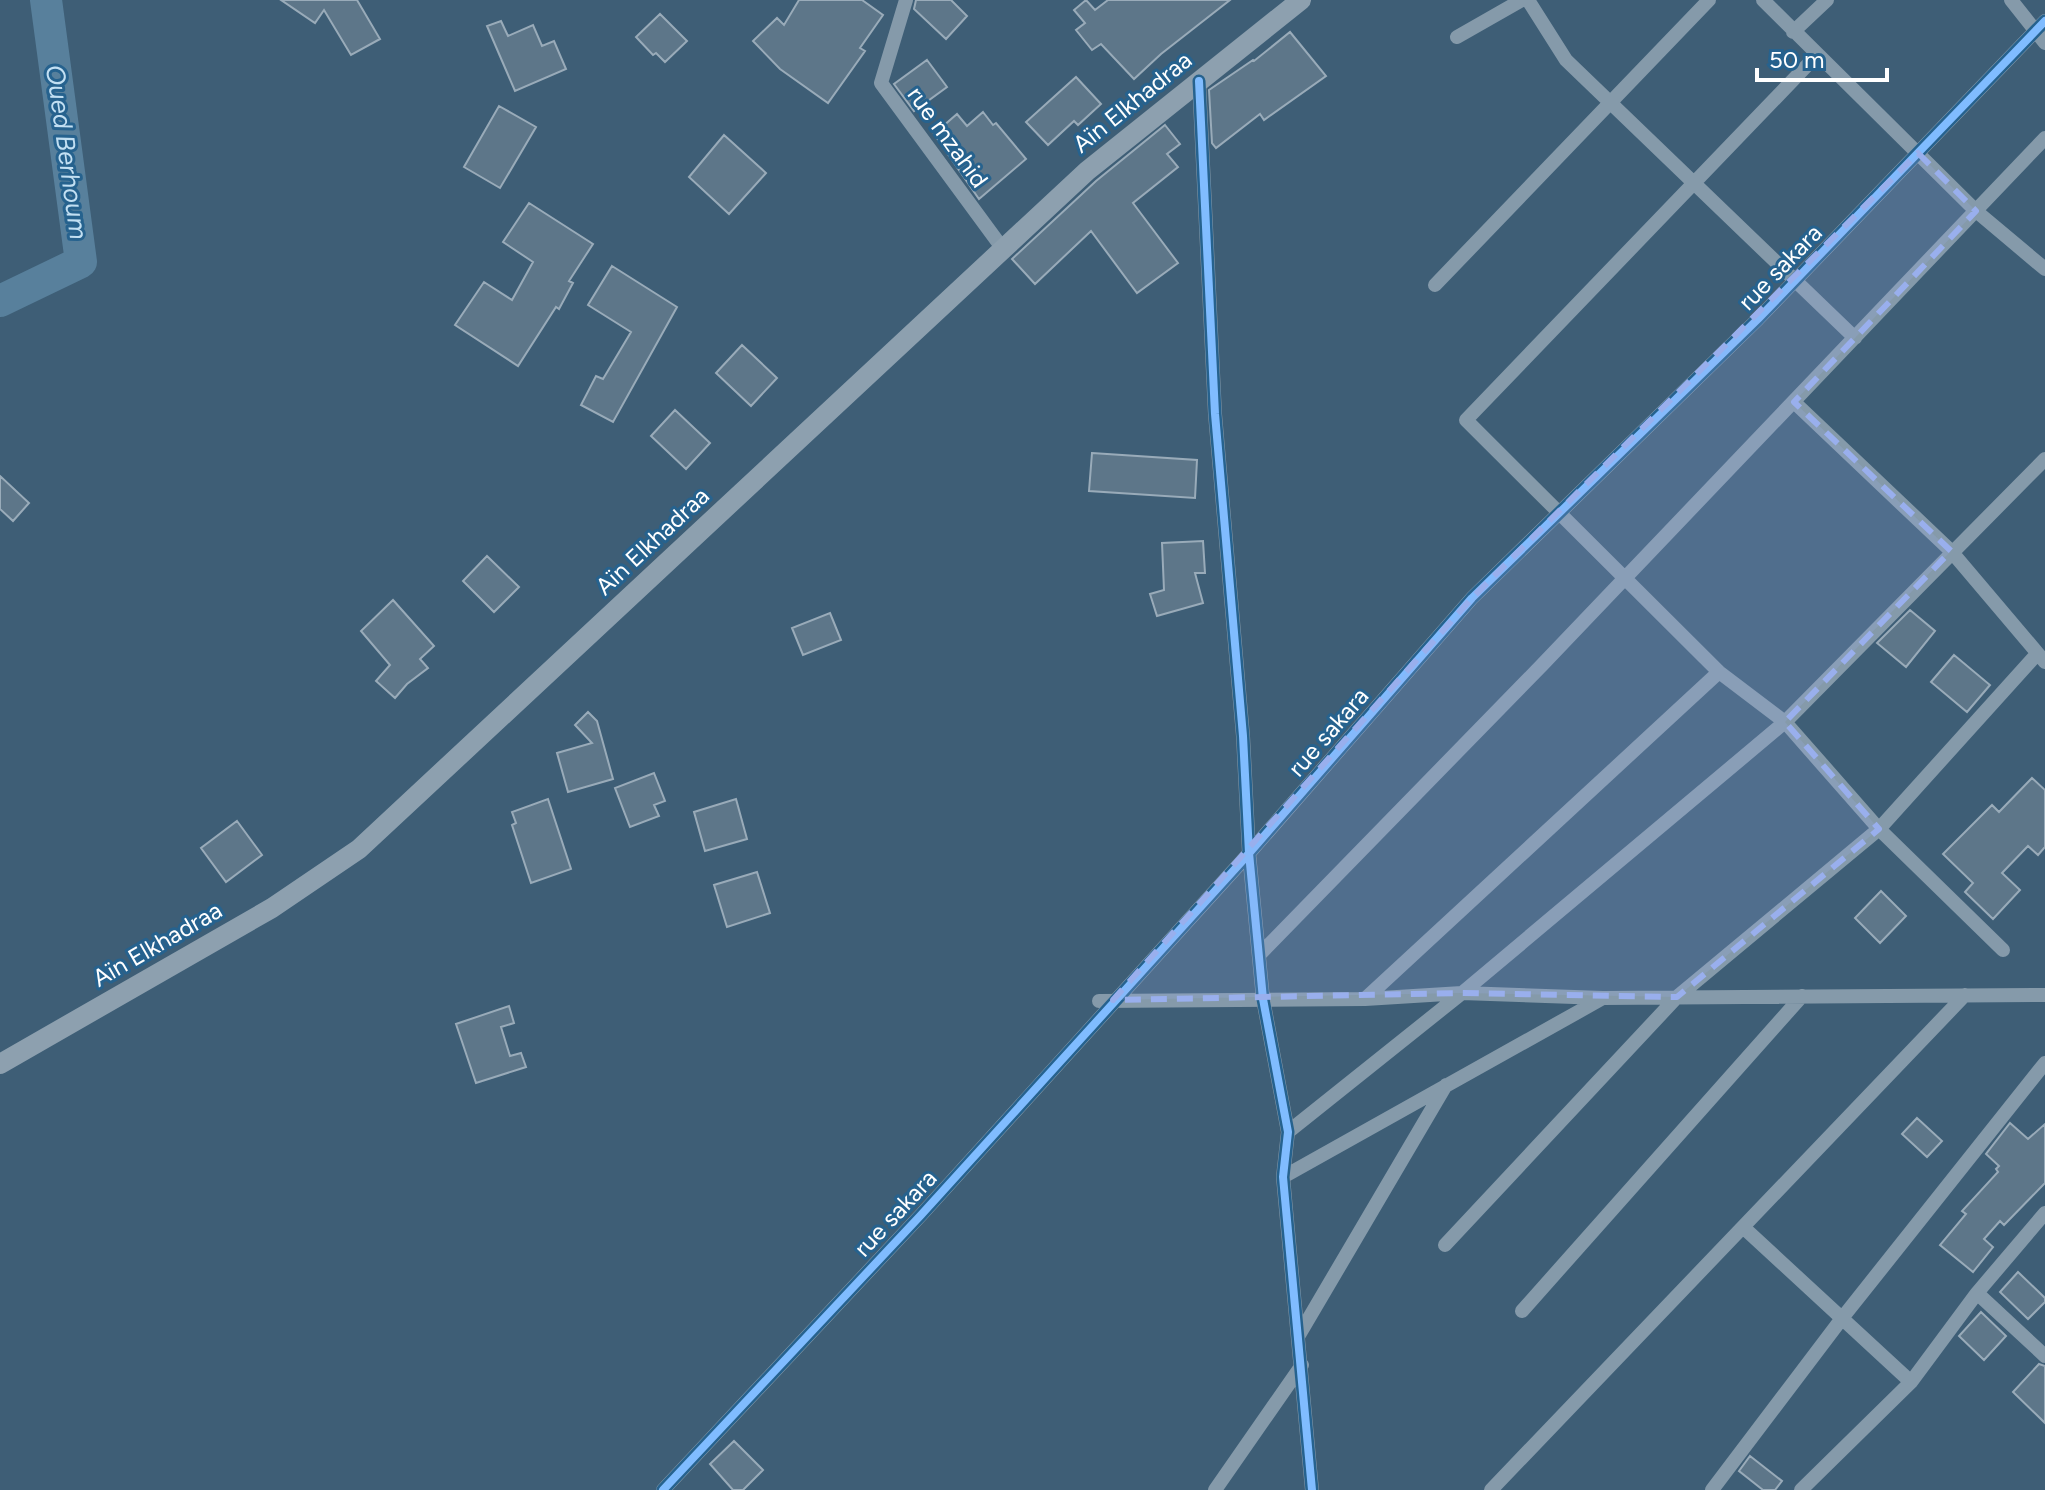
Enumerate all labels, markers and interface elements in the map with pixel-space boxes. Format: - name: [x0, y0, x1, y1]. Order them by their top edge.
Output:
- scale bar: [1757, 32, 1887, 82]
- street label: Aïn Elkhadraa: [1067, 45, 1197, 159]
- text: 50 m: [1769, 45, 1825, 74]
- water label: Oued Berhoum: [39, 63, 95, 241]
- street label: rue mzahid: [902, 81, 994, 193]
- street label: rue sakara: [1732, 218, 1828, 316]
- street label: Aïn Elkhadraa: [589, 481, 715, 601]
- street label: rue sakara: [1282, 682, 1374, 782]
- street label: Aïn Elkhadraa: [87, 895, 227, 993]
- street label: rue sakara: [848, 1164, 942, 1262]

